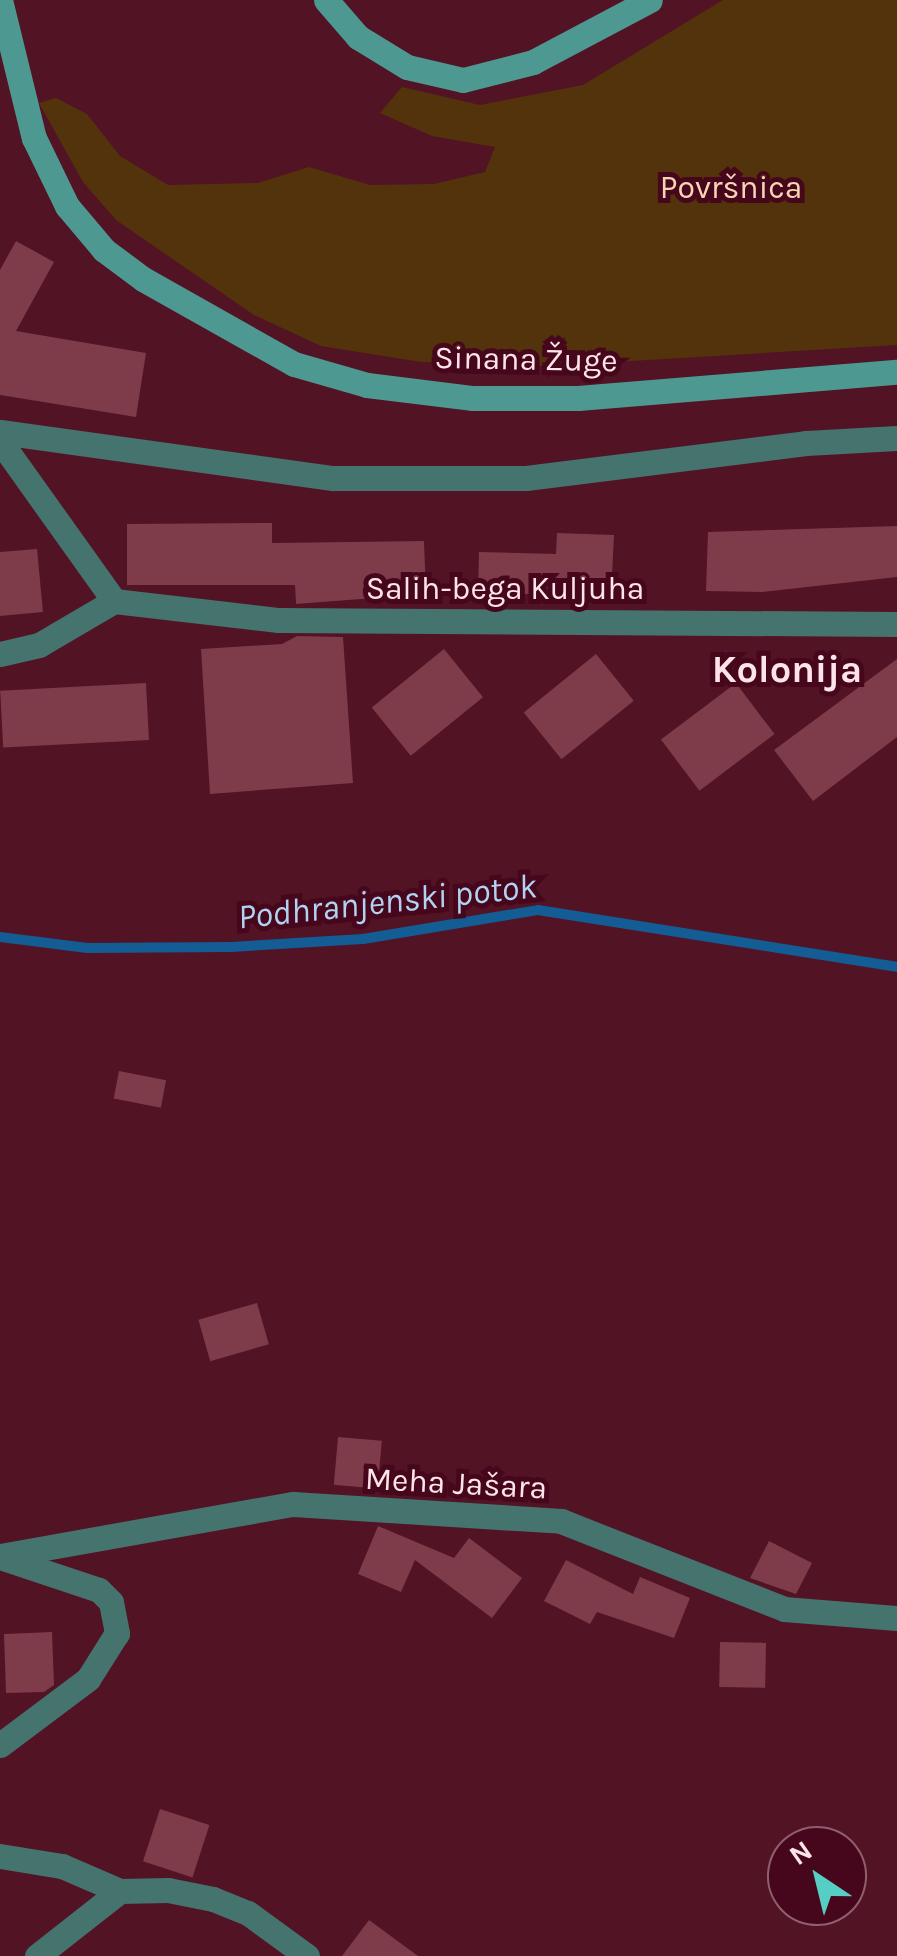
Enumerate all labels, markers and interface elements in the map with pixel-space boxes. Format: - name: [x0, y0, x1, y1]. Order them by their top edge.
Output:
- park label: Površnica: [660, 169, 802, 207]
- street label: Sinana Žuge: [434, 339, 618, 381]
- street label: Salih-bega Kuljuha: [366, 570, 644, 608]
- district label: Kolonija: [712, 647, 862, 693]
- water label: Podhranjenski potok: [236, 865, 538, 939]
- street label: Meha Jašara: [364, 1460, 548, 1508]
- north arrow: [767, 1826, 867, 1926]
- text: N: [783, 1833, 818, 1872]

